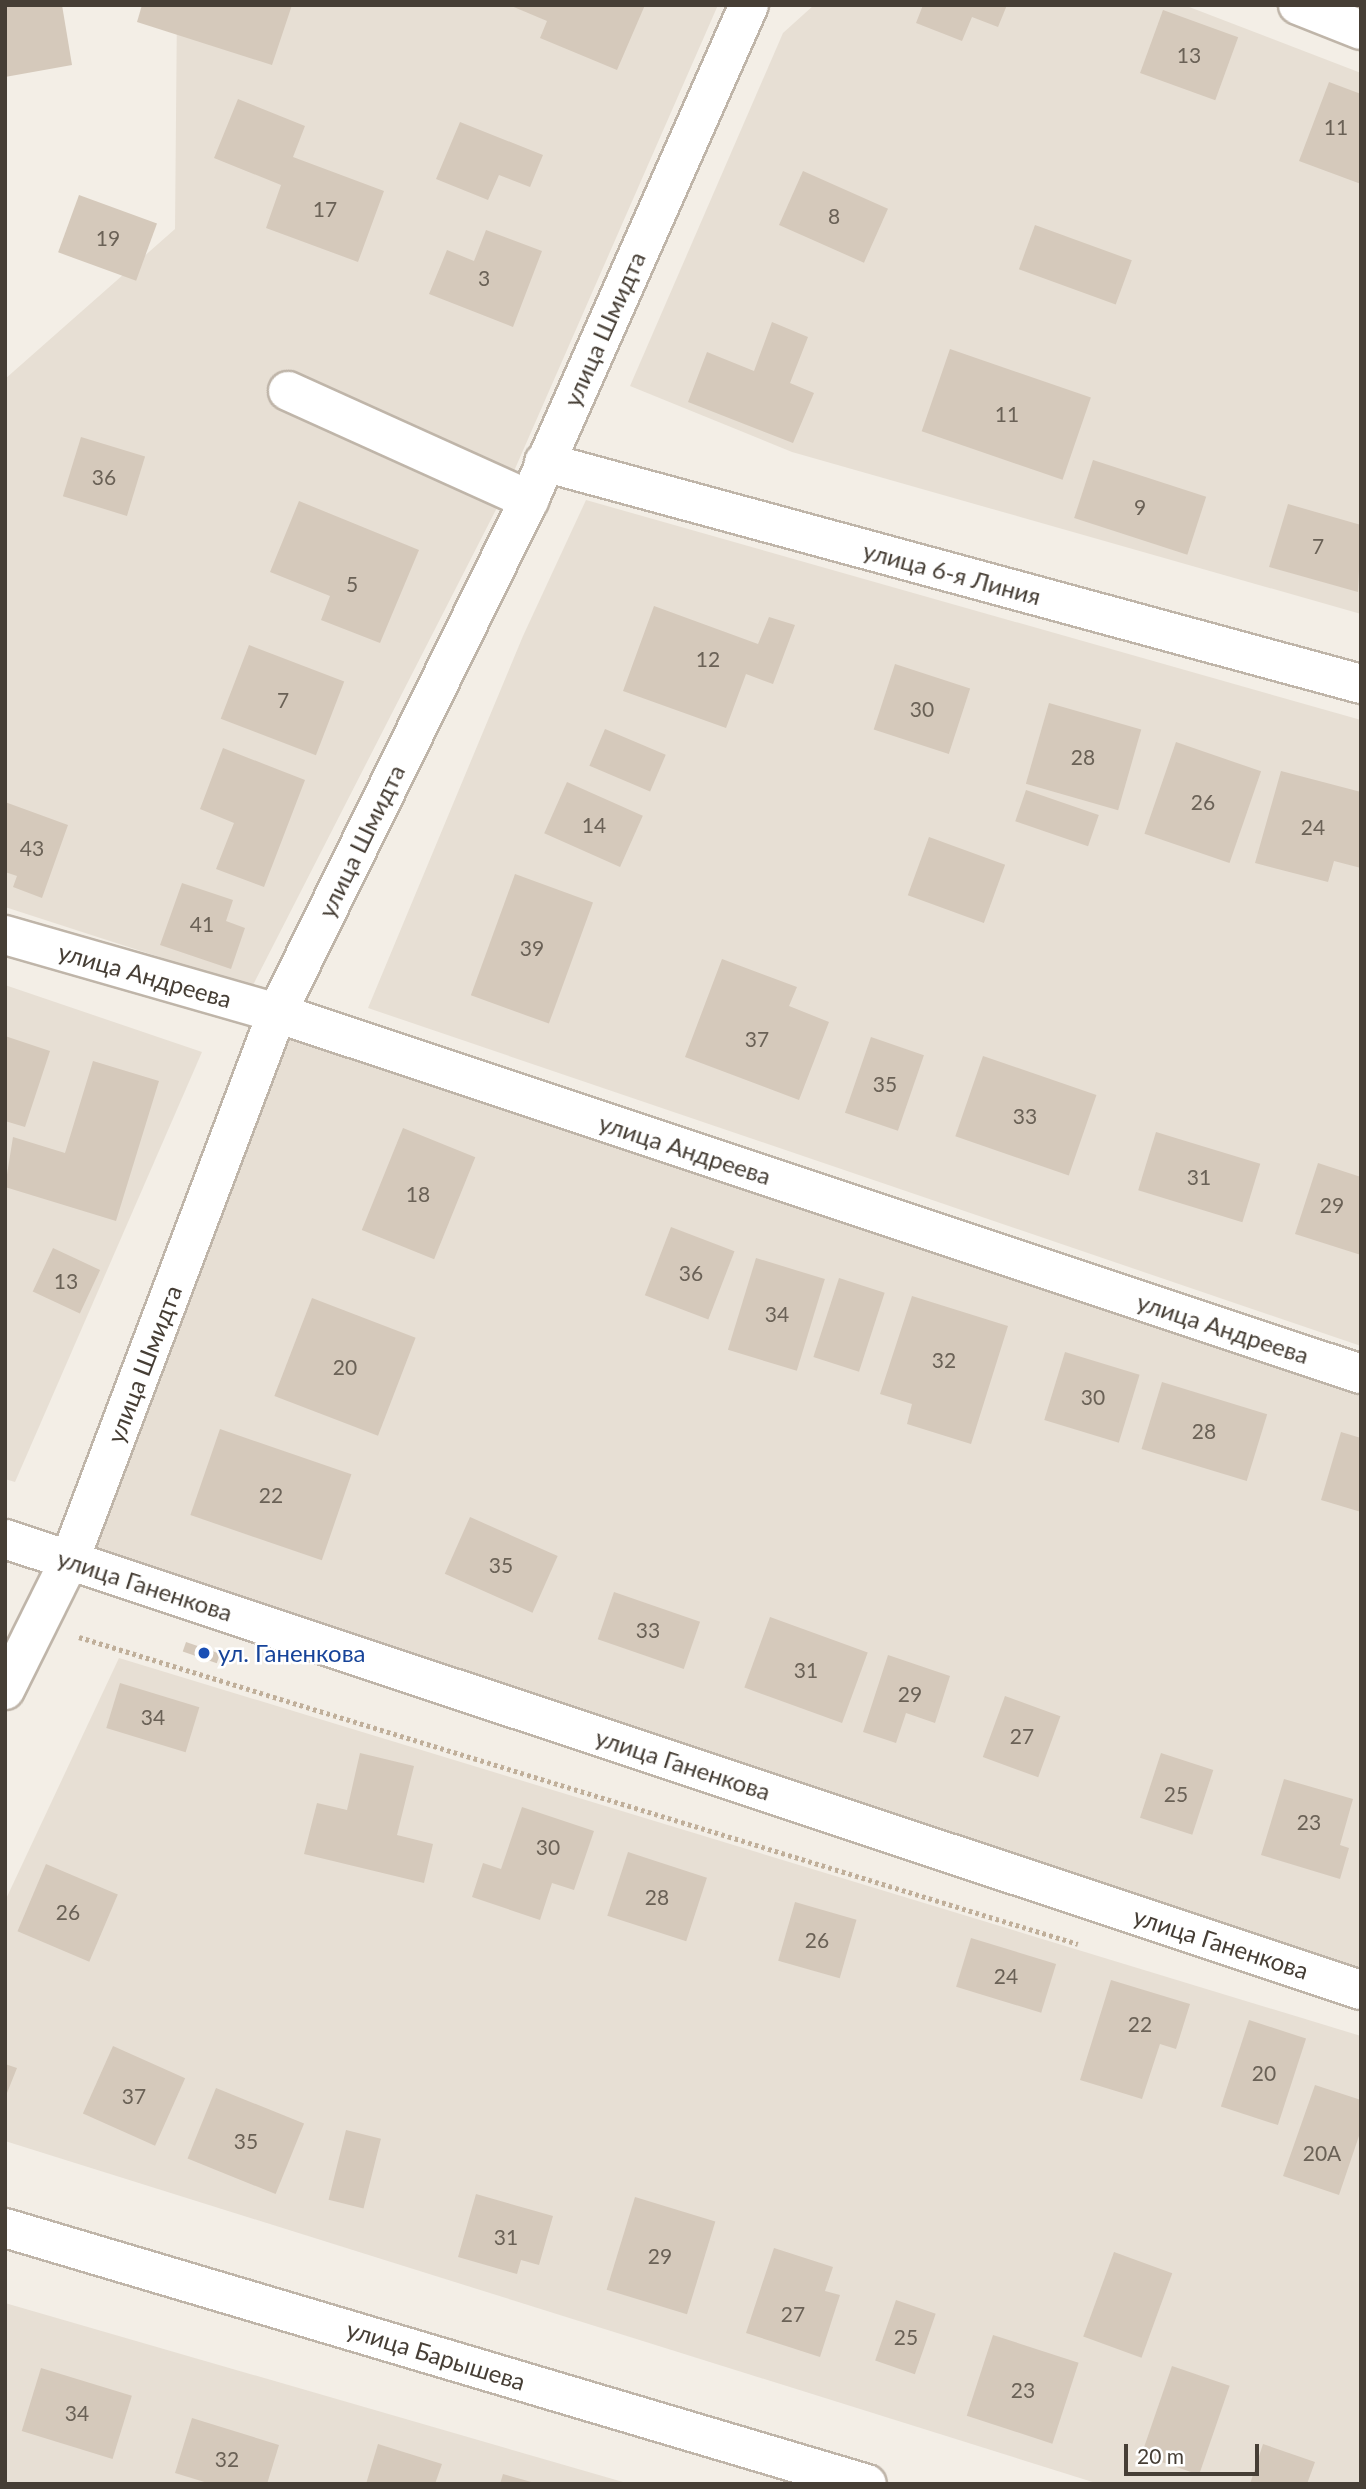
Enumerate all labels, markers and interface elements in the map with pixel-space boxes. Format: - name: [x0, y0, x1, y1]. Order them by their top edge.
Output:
- house number: 13: [1177, 42, 1201, 68]
- house number: 11: [1324, 114, 1348, 140]
- house number: 17: [313, 196, 337, 222]
- house number: 8: [828, 203, 840, 229]
- house number: 19: [96, 225, 120, 251]
- street label: улица Шмидта: [557, 247, 651, 411]
- house number: 3: [478, 265, 490, 291]
- house number: 11: [995, 401, 1019, 427]
- house number: 36: [92, 464, 116, 490]
- house number: 9: [1134, 494, 1146, 520]
- house number: 7: [1312, 533, 1324, 559]
- street label: улица 6-я Линия: [860, 535, 1044, 611]
- house number: 5: [346, 571, 358, 597]
- house number: 12: [696, 646, 720, 672]
- house number: 7: [277, 687, 289, 713]
- house number: 30: [910, 696, 934, 722]
- house number: 28: [1071, 744, 1095, 770]
- street label: улица Шмидта: [312, 760, 410, 922]
- house number: 26: [1191, 789, 1215, 815]
- house number: 14: [582, 812, 606, 838]
- house number: 24: [1301, 814, 1325, 840]
- house number: 43: [20, 835, 44, 861]
- house number: 41: [190, 911, 214, 937]
- house number: 39: [520, 935, 544, 961]
- street label: улица Андреева: [55, 937, 235, 1013]
- house number: 37: [745, 1026, 769, 1052]
- house number: 35: [873, 1071, 897, 1097]
- house number: 33: [1013, 1103, 1037, 1129]
- street label: улица Андреева: [596, 1108, 774, 1190]
- house number: 31: [1187, 1164, 1211, 1190]
- house number: 18: [406, 1181, 430, 1207]
- house number: 29: [1320, 1192, 1344, 1218]
- house number: 36: [679, 1260, 703, 1286]
- house number: 13: [54, 1268, 78, 1294]
- street label: улица Шмидта: [101, 1281, 187, 1447]
- street label: улица Андреева: [1134, 1287, 1312, 1369]
- house number: 34: [765, 1301, 789, 1327]
- house number: 32: [932, 1347, 956, 1373]
- house number: 20: [333, 1354, 357, 1380]
- house number: 30: [1081, 1384, 1105, 1410]
- house number: 28: [1192, 1418, 1216, 1444]
- house number: 22: [259, 1482, 283, 1508]
- street label: улица Ганенкова: [54, 1543, 236, 1627]
- house number: 35: [489, 1552, 513, 1578]
- house number: 33: [636, 1617, 660, 1643]
- place label: ул. Ганенкова: [218, 1639, 365, 1667]
- marker: ул. Ганенкова: [196, 1645, 212, 1661]
- house number: 31: [794, 1657, 818, 1683]
- house number: 29: [898, 1681, 922, 1707]
- house number: 34: [141, 1704, 165, 1730]
- street label: улица Ганенкова: [592, 1722, 774, 1806]
- house number: 27: [1010, 1723, 1034, 1749]
- house number: 25: [1164, 1781, 1188, 1807]
- house number: 23: [1297, 1809, 1321, 1835]
- house number: 30: [536, 1834, 560, 1860]
- house number: 28: [645, 1884, 669, 1910]
- house number: 26: [56, 1899, 80, 1925]
- street label: улица Ганенкова: [1130, 1901, 1312, 1985]
- house number: 26: [805, 1927, 829, 1953]
- house number: 24: [994, 1963, 1018, 1989]
- house number: 22: [1128, 2011, 1152, 2037]
- house number: 20: [1252, 2060, 1276, 2086]
- house number: 37: [122, 2083, 146, 2109]
- house number: 35: [234, 2128, 258, 2154]
- house number: 20А: [1303, 2140, 1341, 2166]
- house number: 31: [494, 2224, 518, 2250]
- house number: 29: [648, 2243, 672, 2269]
- house number: 27: [781, 2301, 805, 2327]
- street label: улица Барышева: [343, 2314, 529, 2396]
- house number: 25: [894, 2324, 918, 2350]
- house number: 23: [1011, 2377, 1035, 2403]
- house number: 34: [65, 2400, 89, 2426]
- scale bar: [1128, 2430, 1263, 2474]
- text: 20 m: [1137, 2443, 1184, 2468]
- house number: 32: [215, 2446, 239, 2472]

